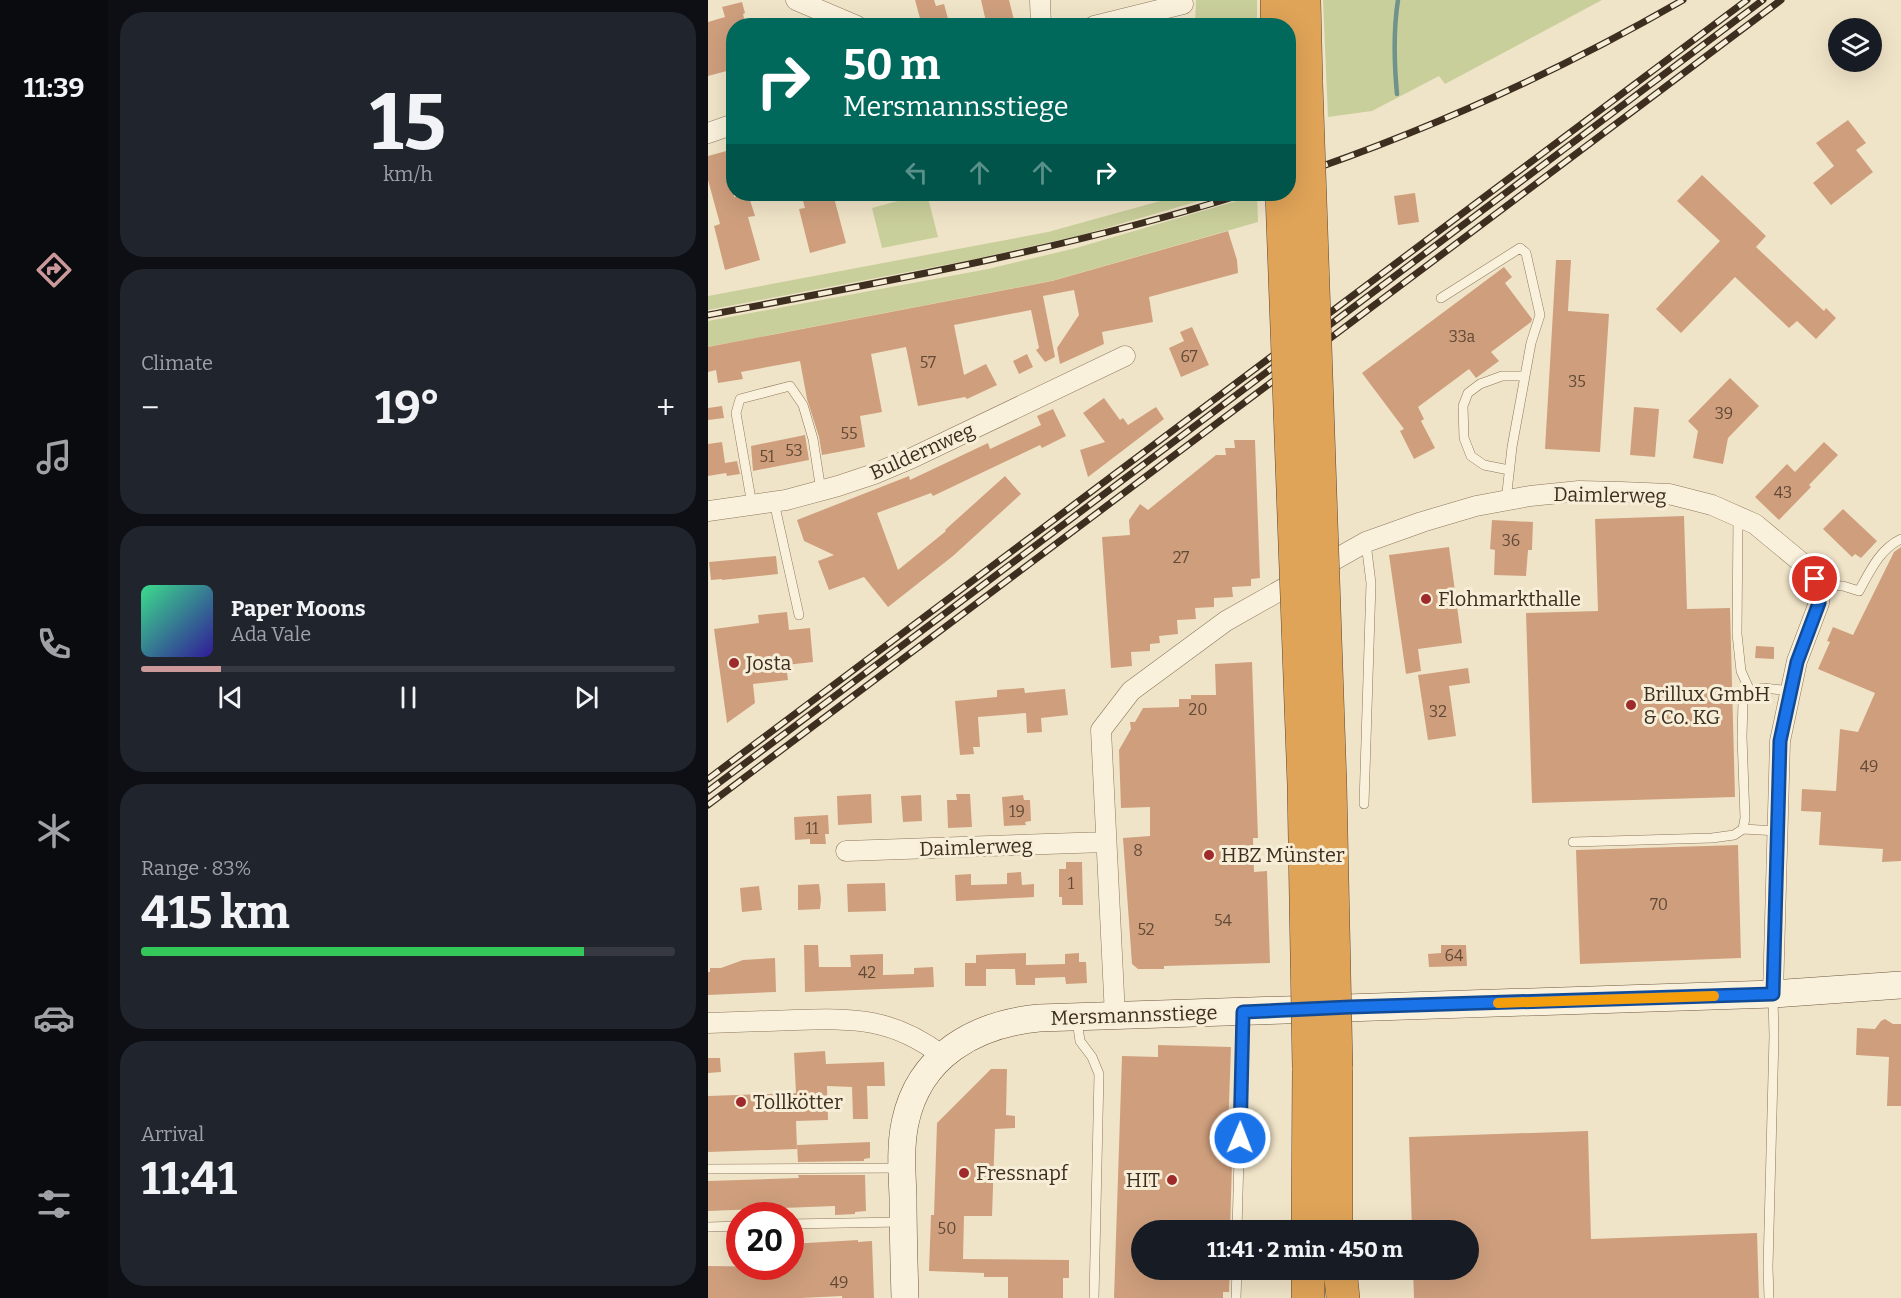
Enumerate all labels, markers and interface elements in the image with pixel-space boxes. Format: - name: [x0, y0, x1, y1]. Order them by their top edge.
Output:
- map controls: [1828, 18, 1882, 72]
- button: layers: [1828, 18, 1882, 72]
- text: 50 m: [843, 40, 940, 90]
- icon: right: [744, 42, 822, 120]
- text: 11:39: [23, 72, 85, 104]
- text: 15: [370, 76, 446, 170]
- text: Mersmannsstiege: [843, 91, 1068, 123]
- icon: left: [900, 156, 933, 189]
- icon: ahead: [963, 156, 996, 189]
- icon: ahead: [1026, 156, 1059, 189]
- icon: right: [1089, 156, 1122, 189]
- text: km/h: [383, 162, 433, 186]
- icon: directions: [33, 249, 75, 291]
- house number: 33a: [1449, 327, 1475, 346]
- house number: 67: [1180, 347, 1198, 366]
- text: Climate: [141, 351, 213, 375]
- house number: 57: [920, 353, 936, 372]
- house number: 35: [1568, 372, 1586, 391]
- text: 19°: [375, 381, 440, 435]
- text: −: [141, 388, 159, 428]
- text: +: [656, 388, 675, 428]
- house number: 39: [1715, 404, 1733, 423]
- street label: Buldernweg: [866, 417, 978, 485]
- house number: 55: [840, 424, 858, 443]
- icon: music: [33, 436, 75, 478]
- house number: 53: [785, 441, 803, 460]
- house number: 51: [760, 447, 775, 466]
- street label: Daimlerweg: [1553, 482, 1667, 508]
- house number: 43: [1774, 483, 1792, 502]
- house number: 36: [1502, 531, 1520, 550]
- house number: 27: [1173, 548, 1189, 567]
- pin: [1789, 553, 1840, 604]
- icon: arrive: [1798, 562, 1831, 595]
- place label: Flohmarkthalle: [1438, 587, 1581, 611]
- marker: Flohmarkthalle: [1419, 592, 1433, 606]
- text: Paper Moons: [231, 595, 366, 622]
- text: Ada Vale: [231, 622, 311, 646]
- icon: phone: [33, 623, 75, 665]
- place label: Josta: [745, 651, 791, 675]
- marker: Josta: [727, 656, 741, 670]
- icon: previous: [214, 681, 247, 714]
- icon: pause: [392, 681, 425, 714]
- icon: next: [570, 681, 603, 714]
- place label: Brillux GmbH & Co. KG: [1643, 682, 1770, 729]
- marker: Brillux GmbH & Co. KG: [1624, 698, 1638, 712]
- house number: 20: [1189, 700, 1207, 719]
- house number: 32: [1429, 702, 1447, 721]
- house number: 49: [1860, 757, 1878, 776]
- house number: 19: [1009, 802, 1025, 821]
- icon: climate: [33, 810, 75, 852]
- house number: 11: [806, 819, 819, 838]
- street label: Daimlerweg: [919, 833, 1033, 861]
- house number: 8: [1133, 841, 1143, 860]
- place label: HBZ Münster: [1221, 843, 1345, 867]
- marker: HBZ Münster: [1202, 848, 1216, 862]
- text: Range · 83%: [141, 856, 251, 880]
- house number: 1: [1068, 874, 1075, 893]
- text: 415 km: [141, 886, 290, 940]
- house number: 70: [1650, 895, 1668, 914]
- house number: 54: [1214, 911, 1233, 930]
- house number: 52: [1138, 920, 1154, 939]
- house number: 64: [1445, 946, 1464, 965]
- house number: 42: [858, 963, 876, 982]
- icon: car: [33, 997, 75, 1039]
- street label: Mersmannsstiege: [1050, 1000, 1218, 1030]
- place label: Tollkötter: [753, 1090, 843, 1114]
- marker: Tollkötter: [734, 1095, 748, 1109]
- position arrow: [1208, 1106, 1272, 1170]
- text: Arrival: [141, 1122, 204, 1146]
- text: 11:41: [141, 1152, 237, 1206]
- place label: Fressnapf: [976, 1161, 1070, 1185]
- marker: Fressnapf: [957, 1166, 971, 1180]
- place label: HIT: [1126, 1168, 1160, 1192]
- marker: HIT: [1165, 1173, 1179, 1187]
- icon: filters: [33, 1183, 75, 1225]
- speed limit sign: 20: [726, 1202, 804, 1280]
- house number: 50: [938, 1219, 956, 1238]
- text: 11:41 · 2 min · 450 m: [1207, 1236, 1403, 1263]
- house number: 49: [830, 1273, 848, 1292]

